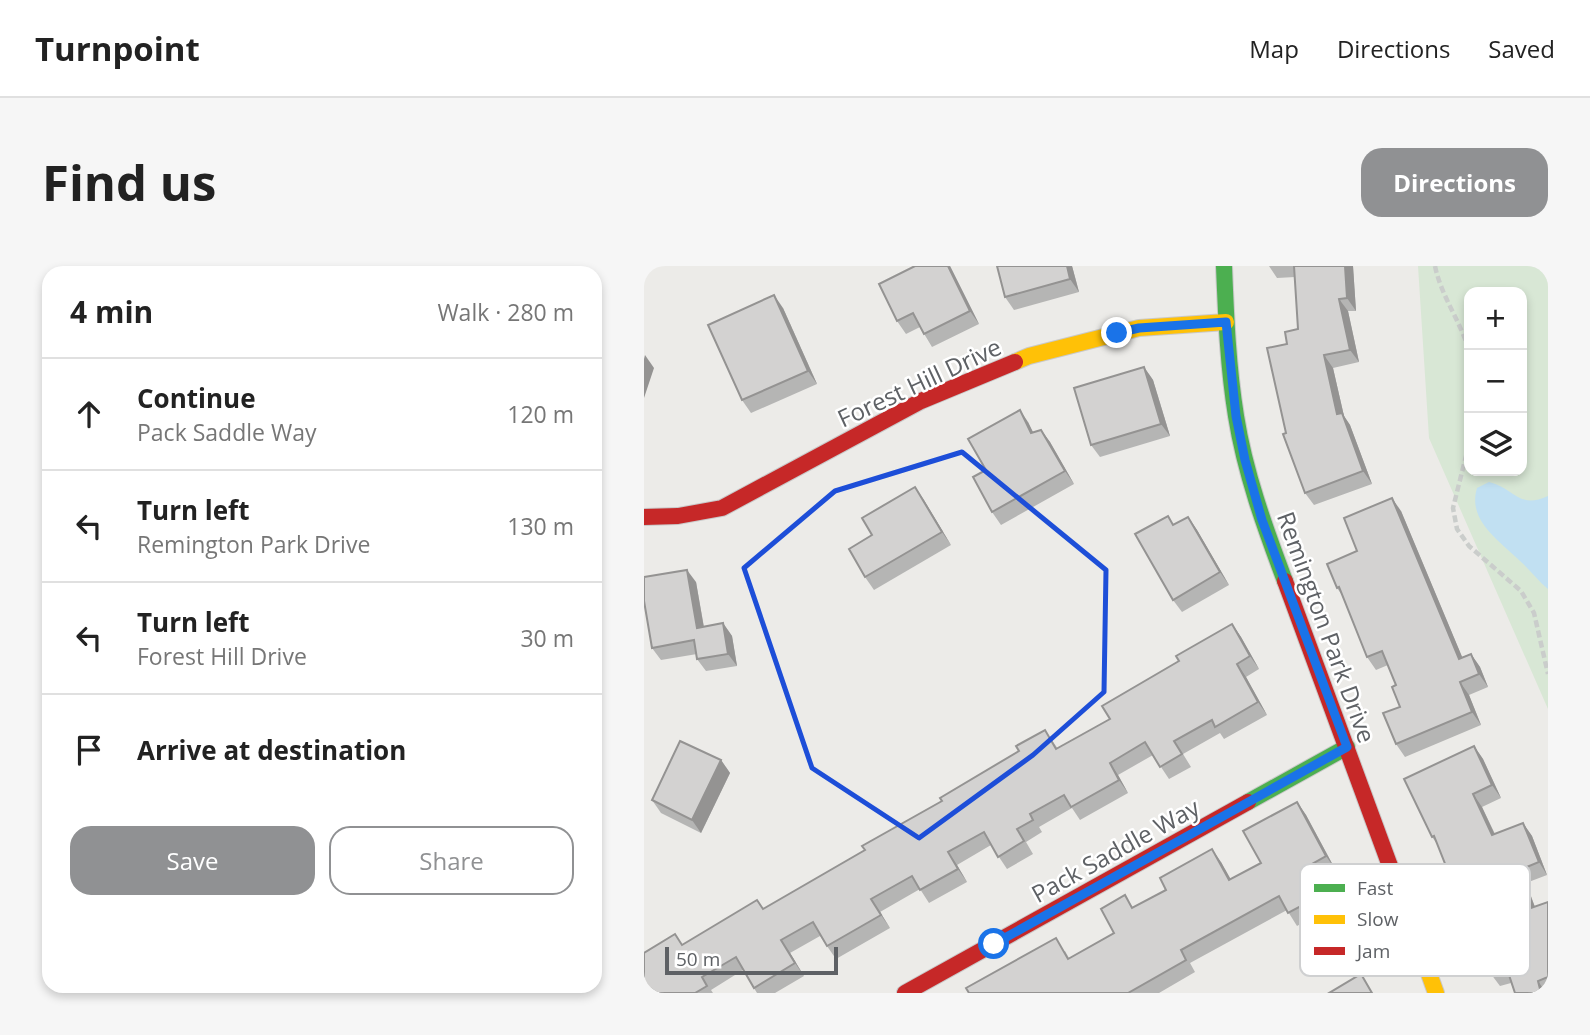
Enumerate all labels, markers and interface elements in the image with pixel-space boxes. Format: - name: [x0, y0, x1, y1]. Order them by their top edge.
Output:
- text: Turnpoint: [35, 26, 200, 71]
- text: Map: [1249, 32, 1299, 65]
- text: Directions: [1337, 32, 1450, 65]
- text: Saved: [1488, 32, 1555, 65]
- button: Directions: [1361, 148, 1548, 217]
- text: Find us: [42, 149, 216, 215]
- map controls: [1464, 287, 1527, 476]
- button: +: [1464, 287, 1527, 350]
- text: 4 min: [70, 291, 153, 332]
- text: Walk · 280 m: [437, 296, 574, 328]
- route end: [1101, 317, 1132, 348]
- street label: Forest Hill Drive: [832, 330, 1006, 434]
- button: −: [1464, 350, 1527, 413]
- text: Continue: [137, 380, 256, 416]
- icon: ahead: [70, 395, 108, 433]
- text: 120 m: [507, 398, 574, 430]
- button: layers: [1464, 413, 1527, 476]
- text: Pack Saddle Way: [137, 416, 316, 448]
- text: Turn left: [137, 492, 249, 528]
- icon: left: [70, 507, 108, 545]
- street label: Remington Park Drive: [1270, 507, 1384, 747]
- text: 130 m: [507, 510, 574, 542]
- text: Remington Park Drive: [137, 528, 370, 560]
- text: Turn left: [137, 604, 249, 640]
- icon: left: [70, 619, 108, 657]
- text: 30 m: [520, 622, 574, 654]
- text: Forest Hill Drive: [137, 640, 307, 672]
- icon: arrive: [70, 731, 108, 769]
- text: Arrive at destination: [137, 732, 406, 768]
- street label: Pack Saddle Way: [1025, 790, 1206, 910]
- button: Save: [70, 826, 315, 895]
- button: Share: [329, 826, 574, 895]
- legend: [1300, 864, 1530, 976]
- text: Fast: [1357, 875, 1393, 901]
- text: Slow: [1357, 906, 1399, 932]
- route start: [978, 928, 1009, 959]
- text: Jam: [1355, 938, 1390, 964]
- scale bar: [665, 944, 838, 976]
- text: 50 m: [676, 946, 720, 972]

